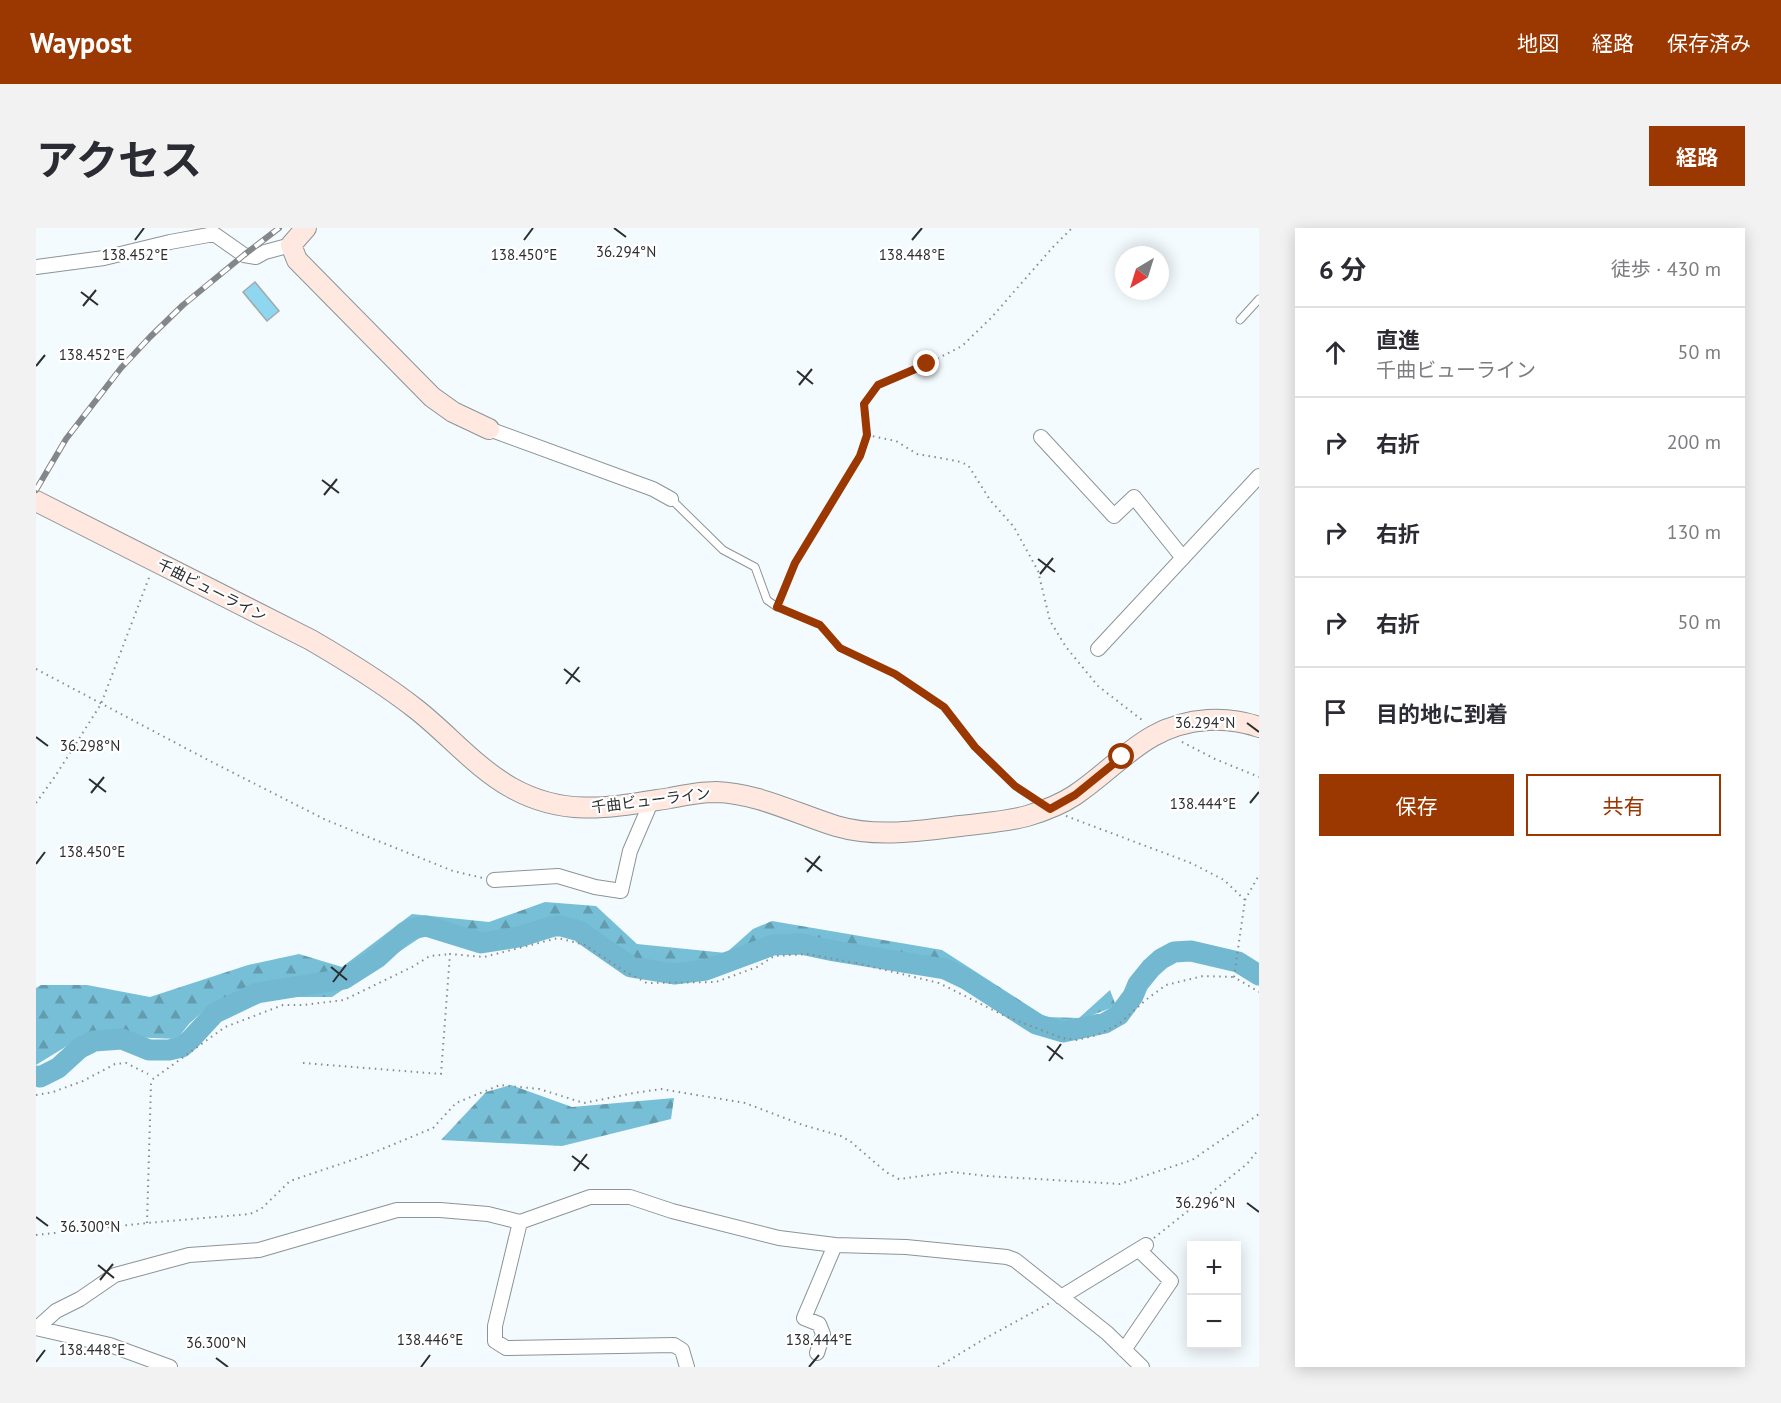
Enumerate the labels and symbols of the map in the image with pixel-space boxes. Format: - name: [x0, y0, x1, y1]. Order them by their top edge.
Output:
- text: 36.294°N: [596, 242, 656, 261]
- text: 138.452°E: [102, 245, 168, 264]
- text: 138.450°E: [491, 245, 557, 264]
- text: 138.448°E: [879, 245, 945, 264]
- north arrow: [1115, 246, 1169, 300]
- text: 138.452°E: [59, 345, 125, 364]
- route end: [913, 350, 939, 376]
- street label: 千曲ビューライン: [154, 554, 270, 626]
- text: 36.294°N: [1175, 713, 1235, 732]
- text: 36.298°N: [60, 736, 120, 755]
- route start: [1108, 743, 1134, 769]
- street label: 千曲ビューライン: [590, 783, 712, 817]
- text: 138.444°E: [1170, 794, 1236, 813]
- text: 138.450°E: [59, 842, 125, 861]
- text: 36.296°N: [1175, 1193, 1235, 1212]
- text: 36.300°N: [60, 1217, 120, 1236]
- text: 138.446°E: [397, 1330, 463, 1349]
- text: 138.444°E: [786, 1330, 852, 1349]
- text: 36.300°N: [186, 1333, 246, 1352]
- text: 138.448°E: [59, 1340, 125, 1359]

